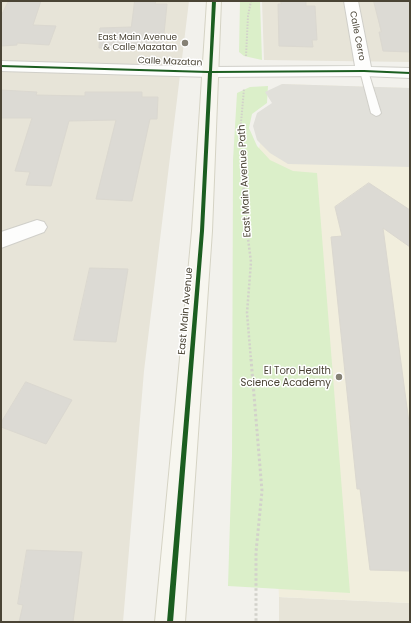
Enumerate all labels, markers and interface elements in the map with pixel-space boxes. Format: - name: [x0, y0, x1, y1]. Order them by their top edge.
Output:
- street label: Calle Cerro: [347, 10, 367, 62]
- place label: East Main Avenue & Calle Mazatan: [98, 33, 177, 54]
- marker: East Main Avenue & Calle Mazatan: [180, 38, 190, 48]
- street label: Calle Mazatan: [138, 55, 202, 69]
- street label: East Main Avenue Path: [236, 124, 254, 238]
- street label: East Main Avenue: [176, 267, 196, 355]
- place label: El Toro Health Science Academy: [241, 365, 331, 388]
- marker: El Toro Health Science Academy: [334, 372, 344, 382]

